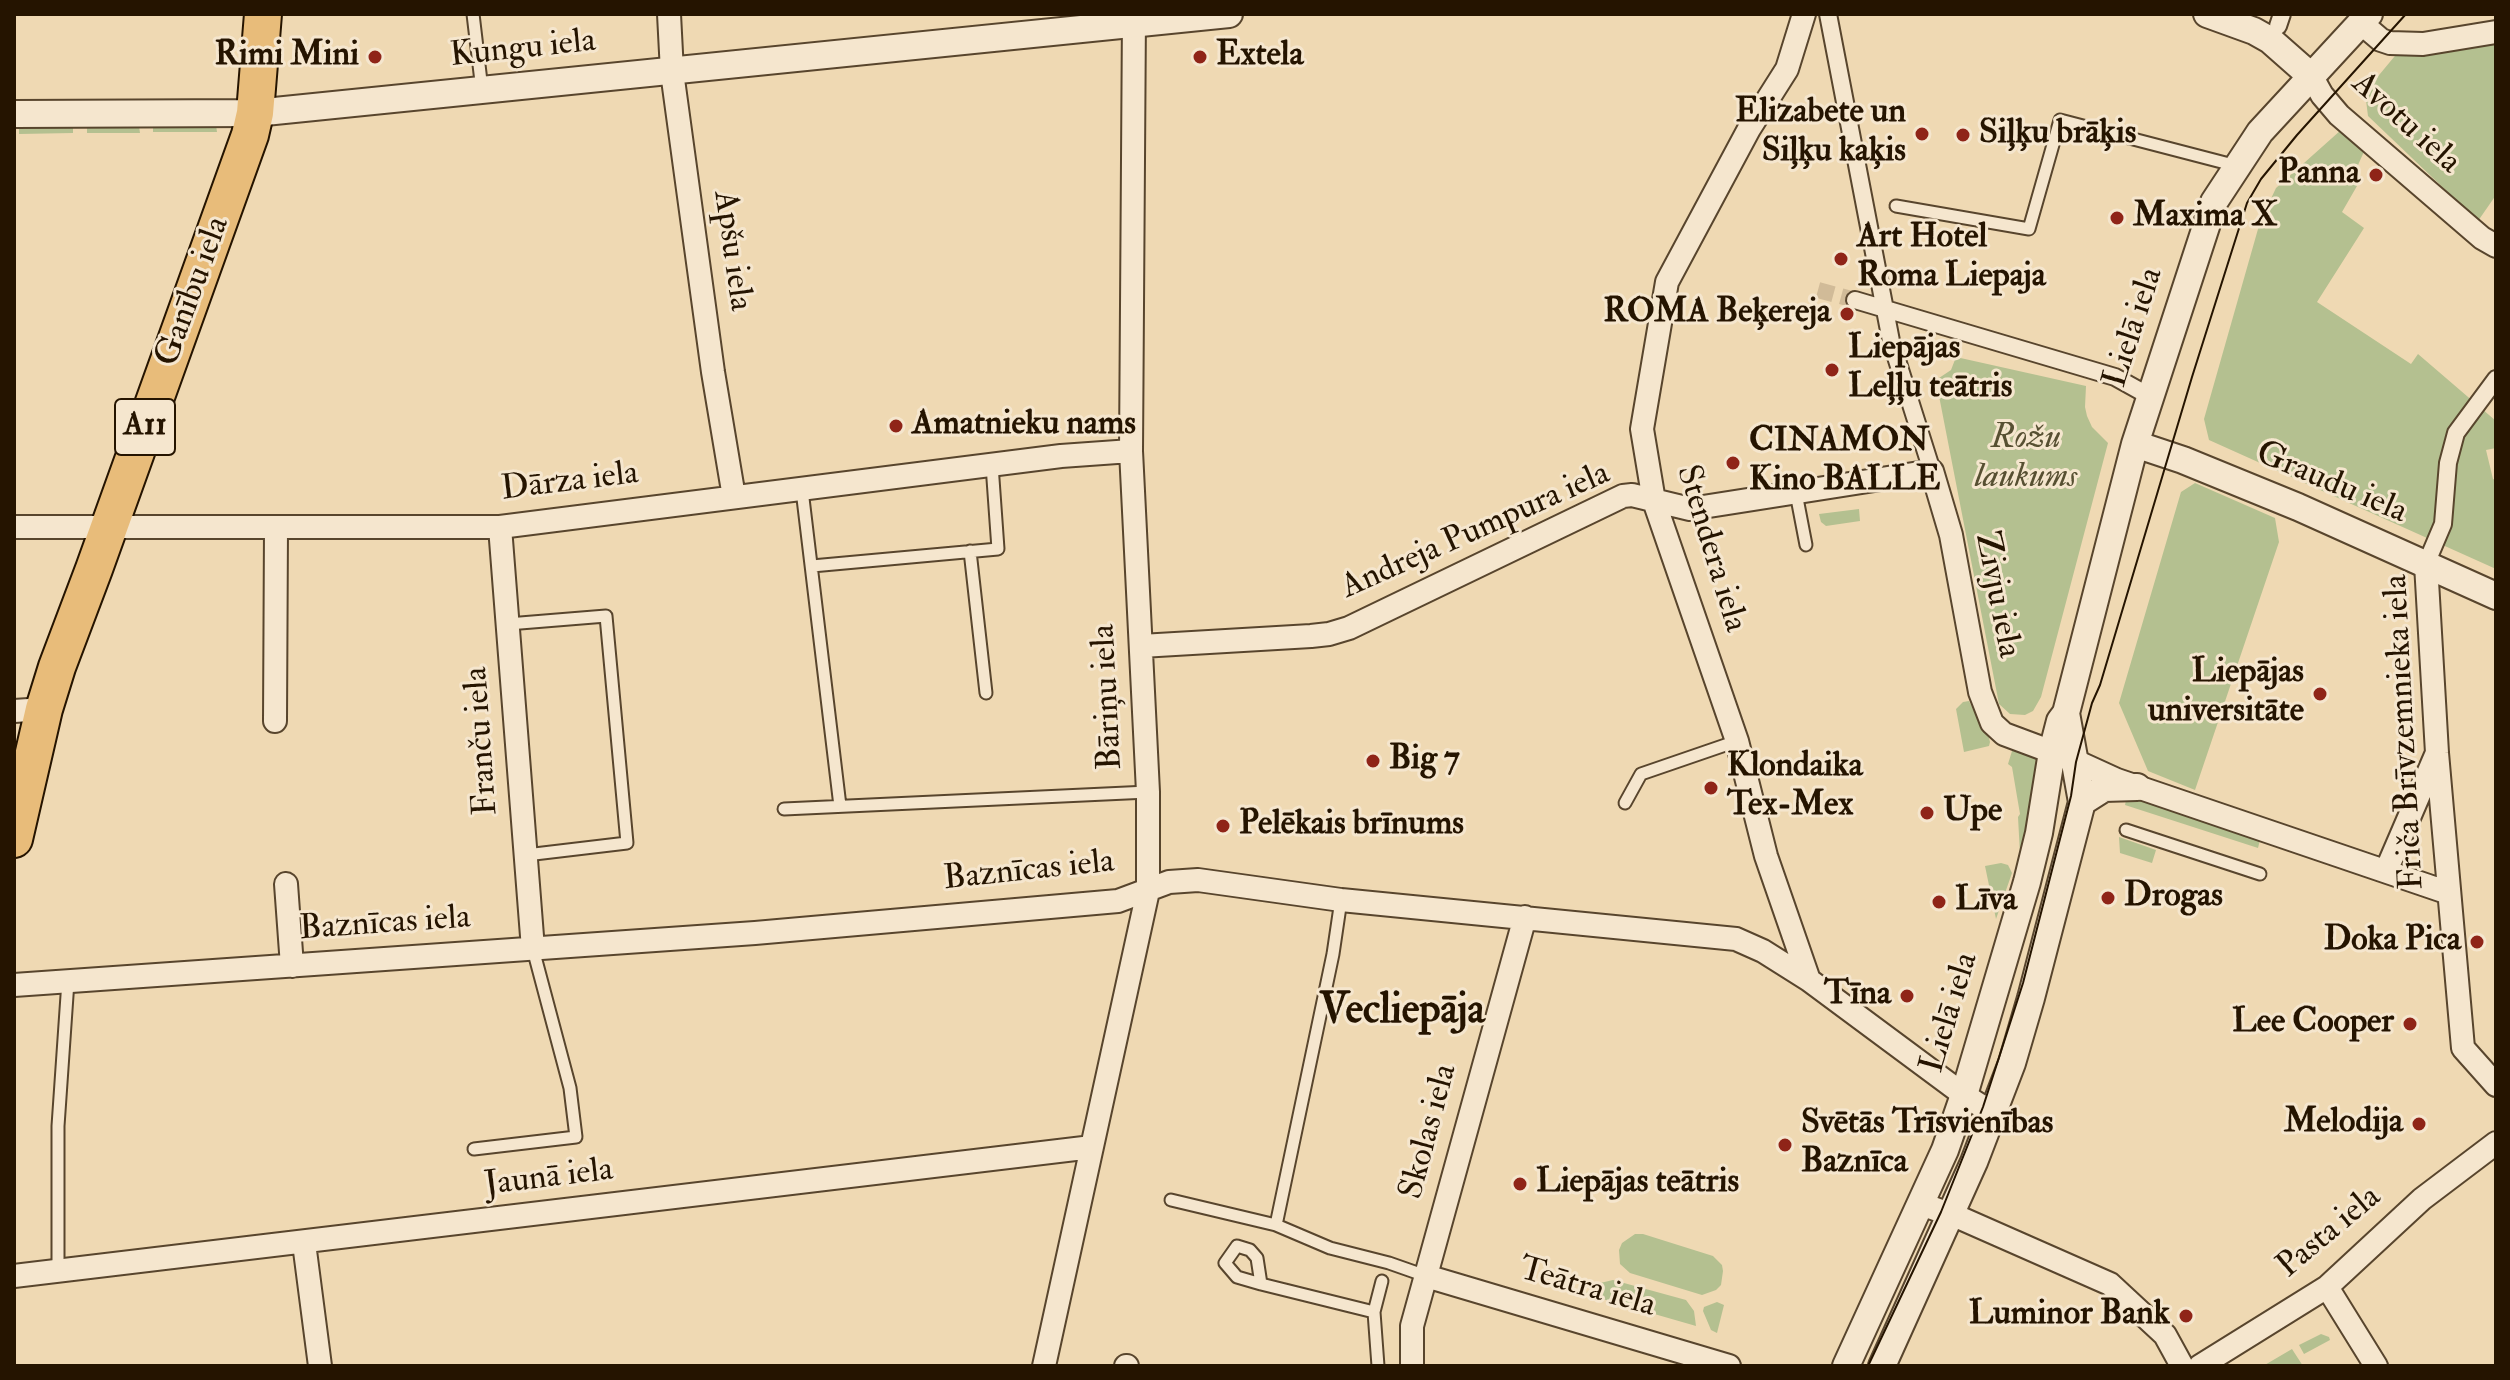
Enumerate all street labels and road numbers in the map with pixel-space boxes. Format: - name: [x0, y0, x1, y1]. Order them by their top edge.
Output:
- street label: Kungu iela: [448, 22, 598, 78]
- street label: Avotu iela: [2342, 64, 2468, 184]
- street label: Apšu iela: [702, 188, 760, 314]
- street label: Ganību iela: [148, 212, 240, 372]
- street label: Lielā iela: [2097, 263, 2173, 393]
- road number: A11: [115, 399, 175, 455]
- street label: Graudu iela: [2249, 434, 2413, 534]
- street label: Dārza iela: [499, 454, 641, 512]
- street label: Andreja Pumpura iela: [1335, 454, 1617, 610]
- street label: Stendera iela: [1665, 461, 1755, 637]
- street label: Zivju iela: [1964, 529, 2028, 661]
- street label: Friča Brīvzemnieka iela: [2377, 573, 2435, 891]
- street label: Bāriņu iela: [1085, 623, 1133, 771]
- street label: Franču iela: [457, 665, 509, 817]
- street label: Baznīcas iela: [942, 843, 1116, 901]
- street label: Baznīcas iela: [298, 899, 472, 951]
- street label: Lielā iela: [1913, 948, 1989, 1078]
- street label: Skolas iela: [1392, 1060, 1468, 1204]
- street label: Jaunā iela: [482, 1151, 616, 1207]
- street label: Pasta iela: [2270, 1178, 2390, 1288]
- street label: Teātra iela: [1514, 1250, 1660, 1328]

